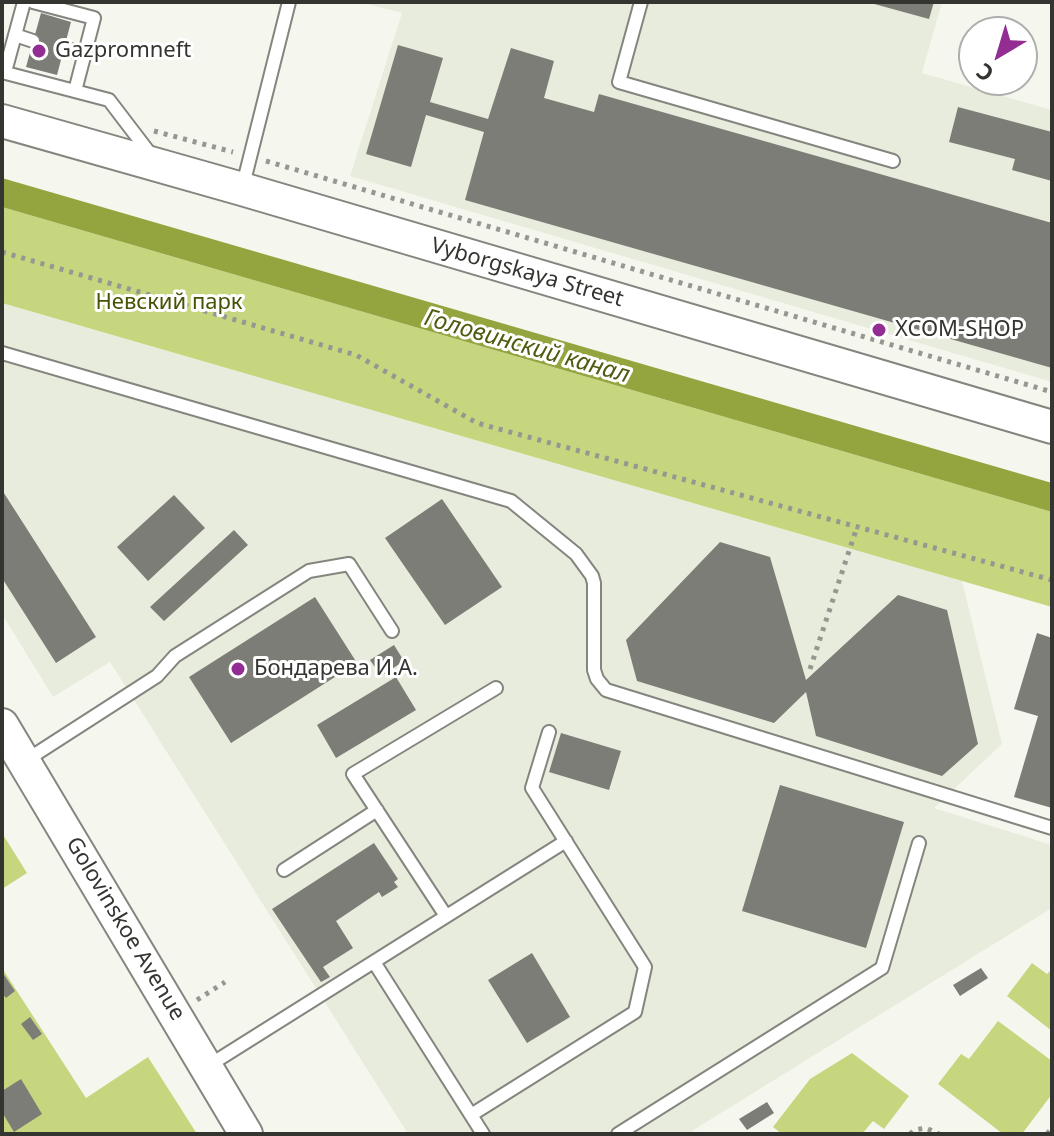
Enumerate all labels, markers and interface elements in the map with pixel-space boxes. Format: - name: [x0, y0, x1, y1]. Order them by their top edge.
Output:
- north arrow: [958, 16, 1038, 96]
- place label: Gazpromneft: [55, 38, 191, 64]
- marker: Gazpromneft: [30, 42, 48, 60]
- text: С: [970, 57, 999, 90]
- street label: Vyborgskaya Street: [428, 233, 626, 313]
- park label: Невский парк: [95, 290, 243, 316]
- water label: Головинский канал: [421, 304, 633, 390]
- place label: XCOM-SHOP: [895, 317, 1024, 343]
- marker: XCOM-SHOP: [870, 321, 888, 339]
- place label: Бондарева И.А.: [254, 656, 418, 682]
- marker: Бондарева И.А.: [229, 660, 247, 678]
- street label: Golovinskoe Avenue: [60, 833, 190, 1025]

